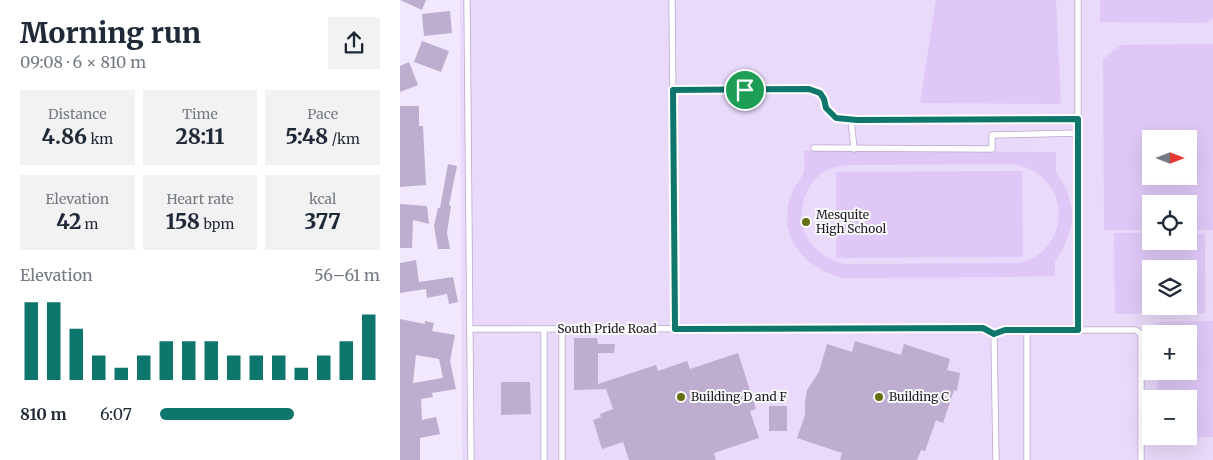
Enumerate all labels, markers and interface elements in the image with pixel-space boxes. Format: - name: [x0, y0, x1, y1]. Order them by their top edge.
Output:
- text: Morning run: [20, 15, 201, 51]
- button: share: [328, 17, 380, 69]
- text: 09:08 · 6 × 810 m: [20, 52, 146, 72]
- pin: [724, 69, 766, 111]
- icon: arrive: [731, 76, 759, 104]
- text: Distance: [48, 105, 107, 123]
- text: Time: [182, 105, 218, 123]
- text: Pace: [307, 105, 338, 123]
- text: 4.86: [41, 123, 87, 150]
- text: 28:11: [176, 123, 224, 150]
- text: 5:48: [285, 123, 328, 150]
- text: km: [87, 130, 113, 148]
- text: /km: [328, 130, 360, 148]
- north arrow: [1142, 130, 1198, 185]
- map controls: [1142, 130, 1197, 445]
- text: Elevation: [46, 190, 109, 208]
- text: Heart rate: [166, 190, 233, 208]
- text: kcal: [309, 190, 336, 208]
- button: locate: [1142, 195, 1197, 250]
- place label: Mesquite High School: [816, 207, 887, 236]
- text: 42: [56, 208, 81, 235]
- text: 158: [166, 208, 200, 235]
- text: 377: [304, 208, 341, 235]
- text: m: [81, 215, 98, 233]
- text: bpm: [200, 215, 234, 233]
- marker: Mesquite High School: [800, 216, 812, 228]
- button: layers: [1142, 260, 1197, 315]
- text: Elevation: [20, 265, 93, 285]
- text: 56–61 m: [314, 265, 380, 285]
- street label: South Pride Road: [557, 321, 657, 336]
- button: +: [1142, 325, 1197, 380]
- place label: Building D and F: [691, 389, 787, 404]
- place label: Building C: [889, 389, 949, 404]
- button: −: [1142, 390, 1197, 445]
- marker: Building D and F: [675, 391, 687, 403]
- marker: Building C: [873, 391, 885, 403]
- text: 810 m: [20, 404, 67, 424]
- text: 6:07: [100, 404, 132, 424]

